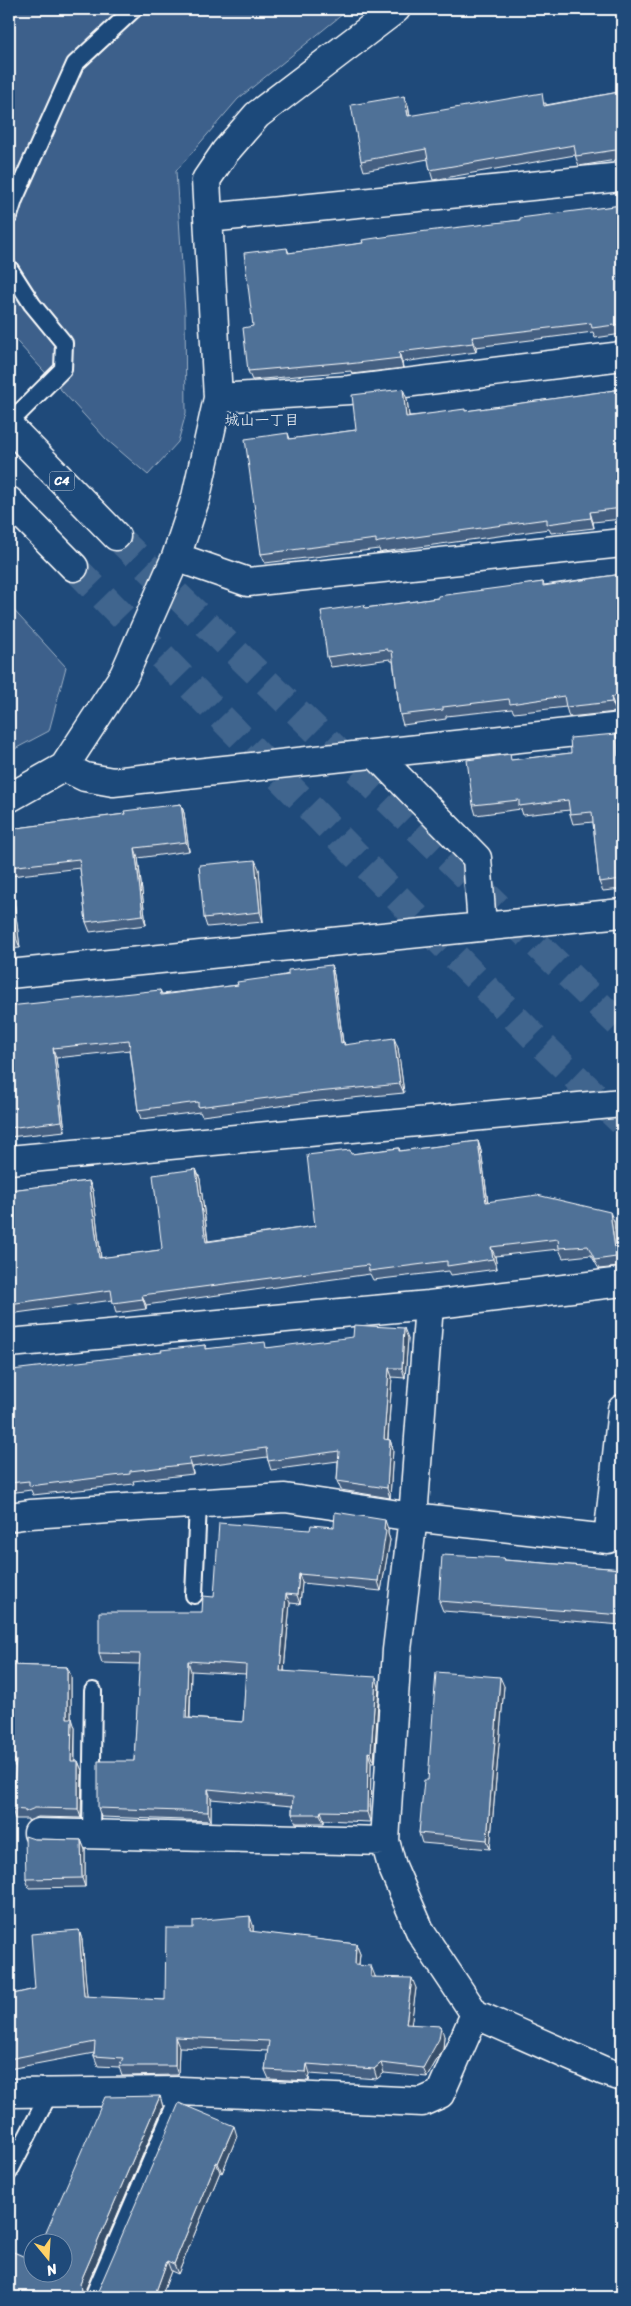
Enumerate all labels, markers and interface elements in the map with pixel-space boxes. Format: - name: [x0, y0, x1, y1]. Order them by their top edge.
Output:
- district label: 城山一丁目: [224, 407, 300, 433]
- road number: C4: [50, 472, 74, 491]
- north arrow: [22, 2234, 72, 2284]
- text: N: [43, 2256, 61, 2283]

